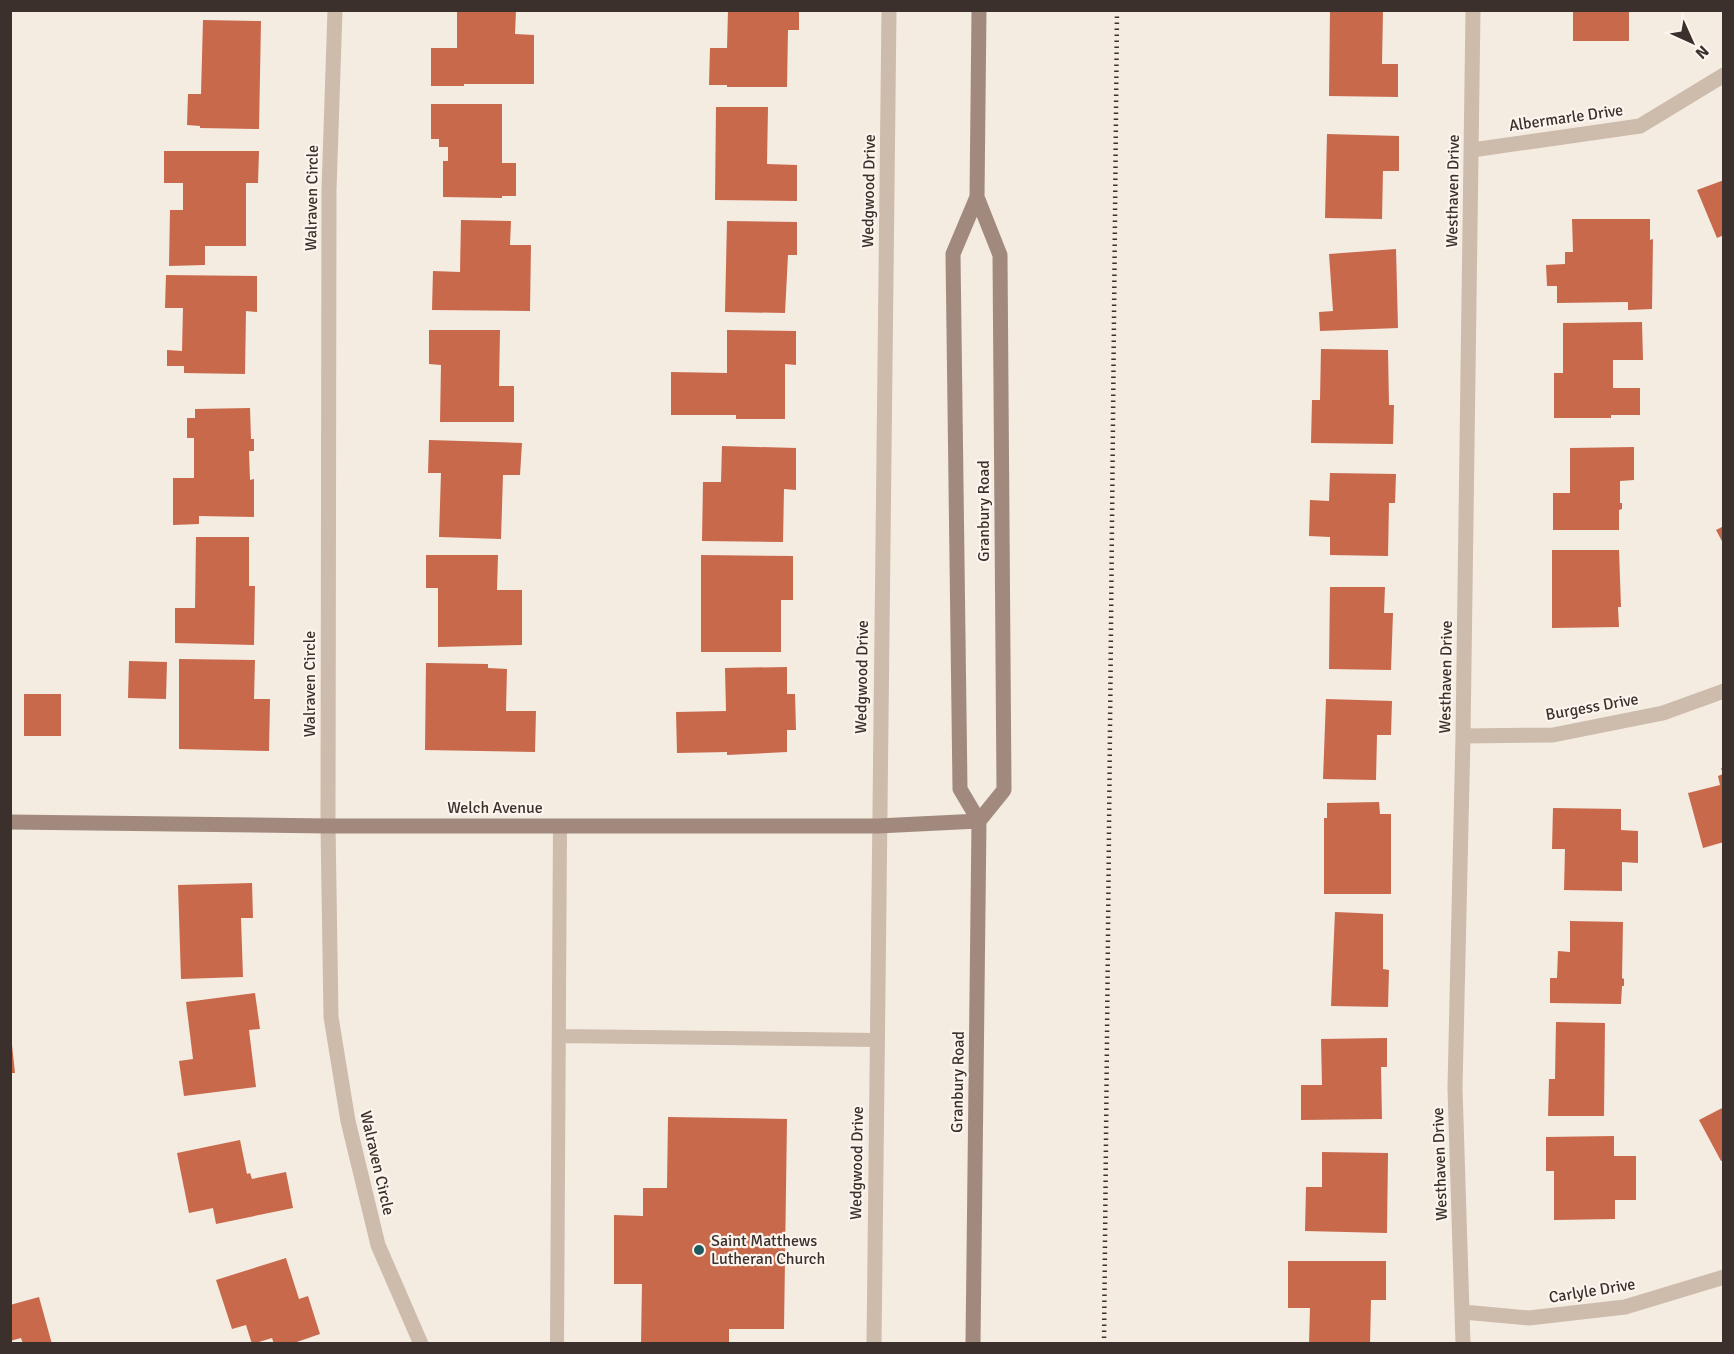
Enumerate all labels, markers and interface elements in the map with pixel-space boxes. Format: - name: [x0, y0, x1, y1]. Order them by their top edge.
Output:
- north arrow: [1662, 12, 1722, 72]
- text: N: [1691, 41, 1713, 63]
- street label: Albermarle Drive: [1508, 100, 1624, 136]
- street label: Wedgwood Drive: [858, 134, 880, 248]
- street label: Westhaven Drive: [1442, 134, 1464, 248]
- street label: Walraven Circle: [301, 145, 323, 251]
- street label: Granbury Road: [974, 460, 994, 562]
- street label: Wedgwood Drive: [851, 620, 873, 734]
- street label: Westhaven Drive: [1435, 620, 1457, 734]
- street label: Walraven Circle: [300, 631, 320, 737]
- street label: Burgess Drive: [1544, 689, 1640, 725]
- street label: Welch Avenue: [447, 798, 543, 818]
- street label: Granbury Road: [947, 1031, 969, 1133]
- street label: Wedgwood Drive: [846, 1106, 868, 1220]
- street label: Westhaven Drive: [1428, 1107, 1452, 1221]
- street label: Walraven Circle: [355, 1109, 399, 1217]
- place label: Saint Matthews Lutheran Church: [711, 1231, 825, 1269]
- marker: Saint Matthews Lutheran Church: [692, 1243, 706, 1257]
- street label: Carlyle Drive: [1547, 1274, 1637, 1308]

